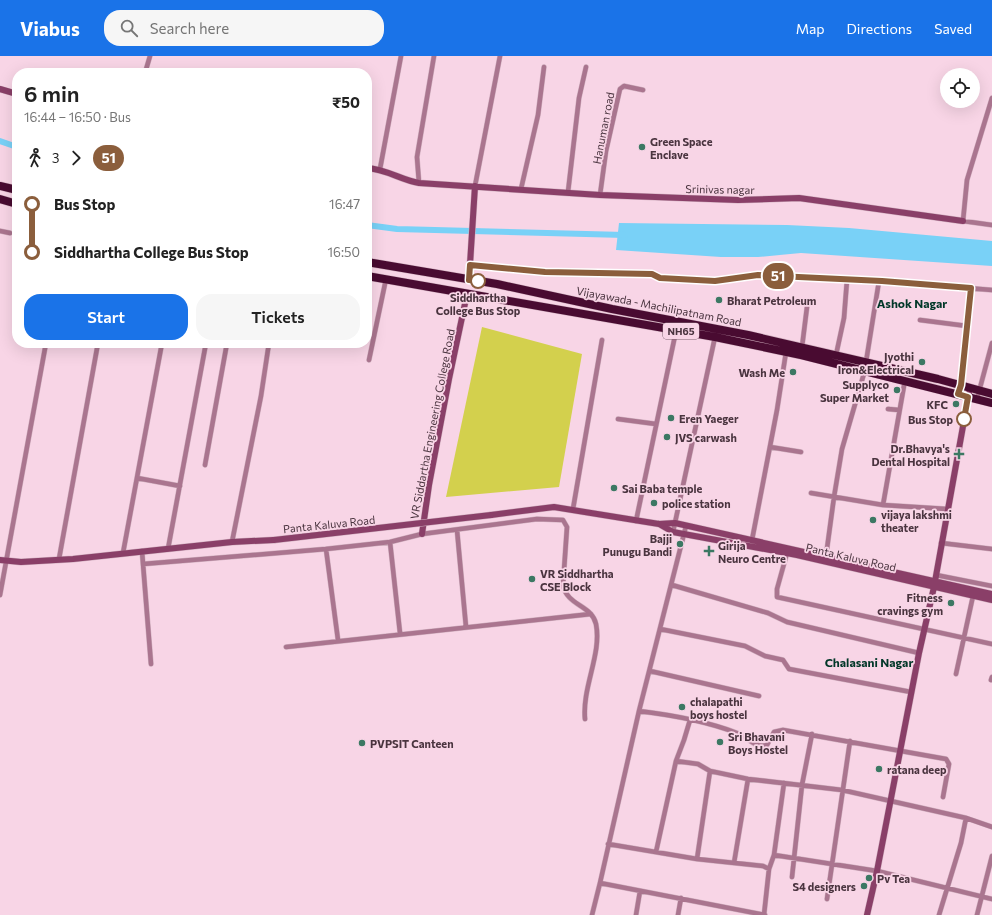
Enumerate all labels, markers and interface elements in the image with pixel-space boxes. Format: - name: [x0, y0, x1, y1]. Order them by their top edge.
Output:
- search box: [104, 10, 384, 46]
- text: Viabus: [20, 17, 80, 40]
- icon: search: [118, 17, 140, 39]
- text: Search here: [150, 19, 229, 37]
- text: Map: [796, 20, 825, 37]
- text: Directions: [847, 20, 912, 37]
- text: Saved: [934, 20, 972, 37]
- map controls: [940, 68, 980, 108]
- button: locate: [940, 68, 980, 108]
- text: 6 min: [24, 80, 80, 107]
- street label: Hanuman road: [590, 91, 616, 165]
- text: ₹50: [332, 93, 360, 111]
- text: 16:44 – 16:50 · Bus: [24, 109, 131, 125]
- place label: Green Space Enclave: [650, 135, 713, 161]
- marker: Green Space Enclave: [637, 142, 647, 152]
- icon: walk: [24, 147, 46, 169]
- icon: forward: [65, 147, 87, 169]
- text: 51: [101, 149, 116, 166]
- text: 3: [52, 150, 59, 166]
- street label: Srinivas nagar: [685, 182, 755, 196]
- text: Bus Stop: [54, 195, 115, 213]
- text: 16:47: [329, 196, 360, 212]
- text: Siddhartha College Bus Stop: [54, 243, 249, 261]
- text: 16:50: [328, 244, 360, 260]
- line badge: 51: [760, 263, 796, 289]
- text: 51: [771, 267, 785, 284]
- marker: Siddhartha College Bus Stop: [470, 273, 486, 289]
- street label: Vijayawada - Machilipatnam Road: [575, 284, 743, 328]
- place label: Siddhartha College Bus Stop: [436, 291, 521, 317]
- button: Start: [24, 294, 188, 340]
- button: Tickets: [196, 294, 360, 340]
- place label: Bharat Petroleum: [727, 294, 817, 307]
- marker: Bharat Petroleum: [714, 295, 724, 305]
- district label: Ashok Nagar: [877, 296, 947, 310]
- road number: NH65: [663, 323, 699, 339]
- street label: VR Siddartha Engineering College Road: [407, 328, 457, 520]
- place label: Jyothi Iron&Electrical: [838, 350, 914, 376]
- marker: Jyothi Iron&Electrical: [917, 357, 927, 367]
- place label: Wash Me: [738, 366, 785, 379]
- marker: Wash Me: [788, 367, 798, 377]
- place label: Supplyco Super Market: [820, 378, 889, 404]
- marker: Supplyco Super Market: [892, 385, 902, 395]
- place label: KFC: [926, 398, 948, 411]
- marker: KFC: [951, 399, 961, 409]
- marker: Bus Stop: [956, 411, 972, 427]
- place label: Eren Yaeger: [679, 412, 739, 425]
- marker: Eren Yaeger: [666, 413, 676, 423]
- place label: Bus Stop: [908, 413, 953, 426]
- place label: JVS carwash: [675, 431, 737, 445]
- marker: JVS carwash: [662, 432, 672, 442]
- place label: Dr.Bhavya's Dental Hospital: [871, 442, 950, 468]
- marker: Dr.Bhavya's Dental Hospital: [953, 448, 965, 460]
- place label: Sai Baba temple: [622, 482, 703, 495]
- marker: Sai Baba temple: [609, 483, 619, 493]
- place label: police station: [662, 497, 731, 510]
- marker: police station: [649, 498, 659, 508]
- place label: vijaya lakshmi theater: [881, 508, 952, 534]
- street label: Panta Kaluva Road: [282, 513, 376, 535]
- marker: vijaya lakshmi theater: [868, 515, 878, 525]
- place label: Bajji Punugu Bandi: [603, 532, 672, 558]
- marker: Bajji Punugu Bandi: [675, 539, 685, 549]
- place label: Girija Neuro Centre: [718, 539, 786, 565]
- street label: Panta Kaluva Road: [804, 540, 898, 574]
- marker: Girija Neuro Centre: [703, 545, 715, 557]
- place label: VR Siddhartha CSE Block: [540, 567, 614, 593]
- marker: VR Siddhartha CSE Block: [527, 574, 537, 584]
- place label: Fitness cravings gym: [877, 591, 943, 617]
- marker: Fitness cravings gym: [946, 598, 956, 608]
- district label: Chalasani Nagar: [825, 655, 913, 669]
- place label: chalapathi boys hostel: [690, 695, 747, 721]
- marker: chalapathi boys hostel: [677, 702, 687, 712]
- place label: Sri Bhavani Boys Hostel: [728, 730, 788, 756]
- place label: PVPSIT Canteen: [370, 737, 454, 750]
- marker: Sri Bhavani Boys Hostel: [715, 737, 725, 747]
- marker: PVPSIT Canteen: [357, 738, 367, 748]
- place label: ratana deep: [887, 763, 947, 776]
- marker: ratana deep: [874, 764, 884, 774]
- place label: Pv Tea: [877, 872, 910, 885]
- marker: Pv Tea: [864, 873, 874, 883]
- place label: S4 designers: [792, 880, 856, 893]
- marker: S4 designers: [859, 881, 869, 891]

